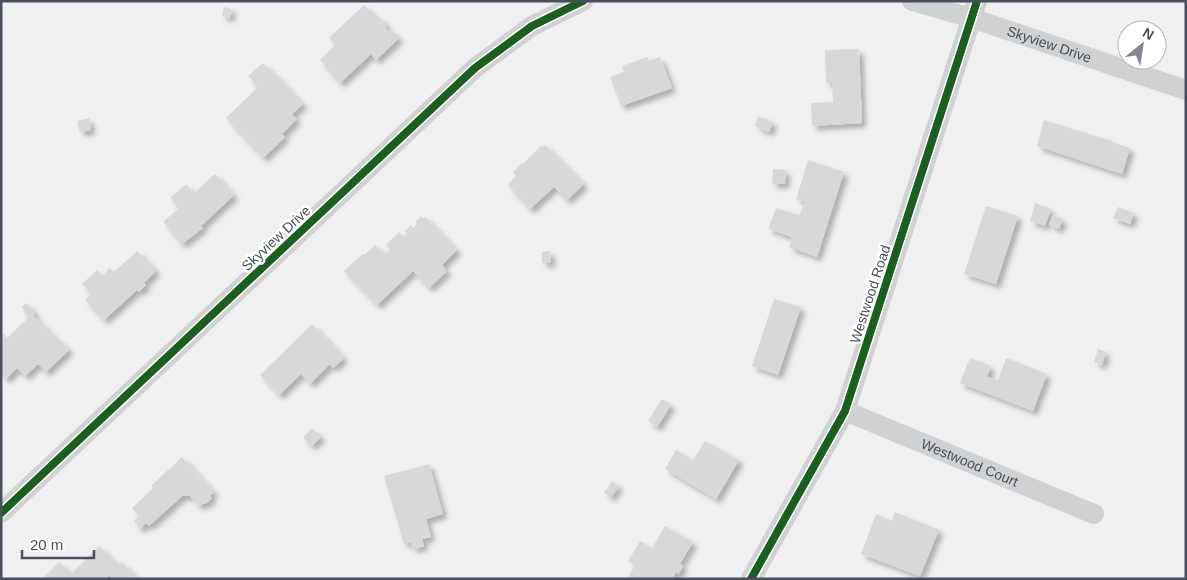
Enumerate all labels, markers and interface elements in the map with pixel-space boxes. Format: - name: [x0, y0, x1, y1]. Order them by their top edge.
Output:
- north arrow: [1117, 20, 1167, 70]
- street label: Skyview Drive: [1005, 23, 1094, 66]
- text: N: [1140, 24, 1157, 43]
- street label: Skyview Drive: [238, 202, 314, 274]
- street label: Westwood Road: [847, 243, 893, 345]
- street label: Westwood Court: [919, 435, 1021, 490]
- scale bar: [22, 528, 95, 560]
- text: 20 m: [30, 536, 63, 553]

